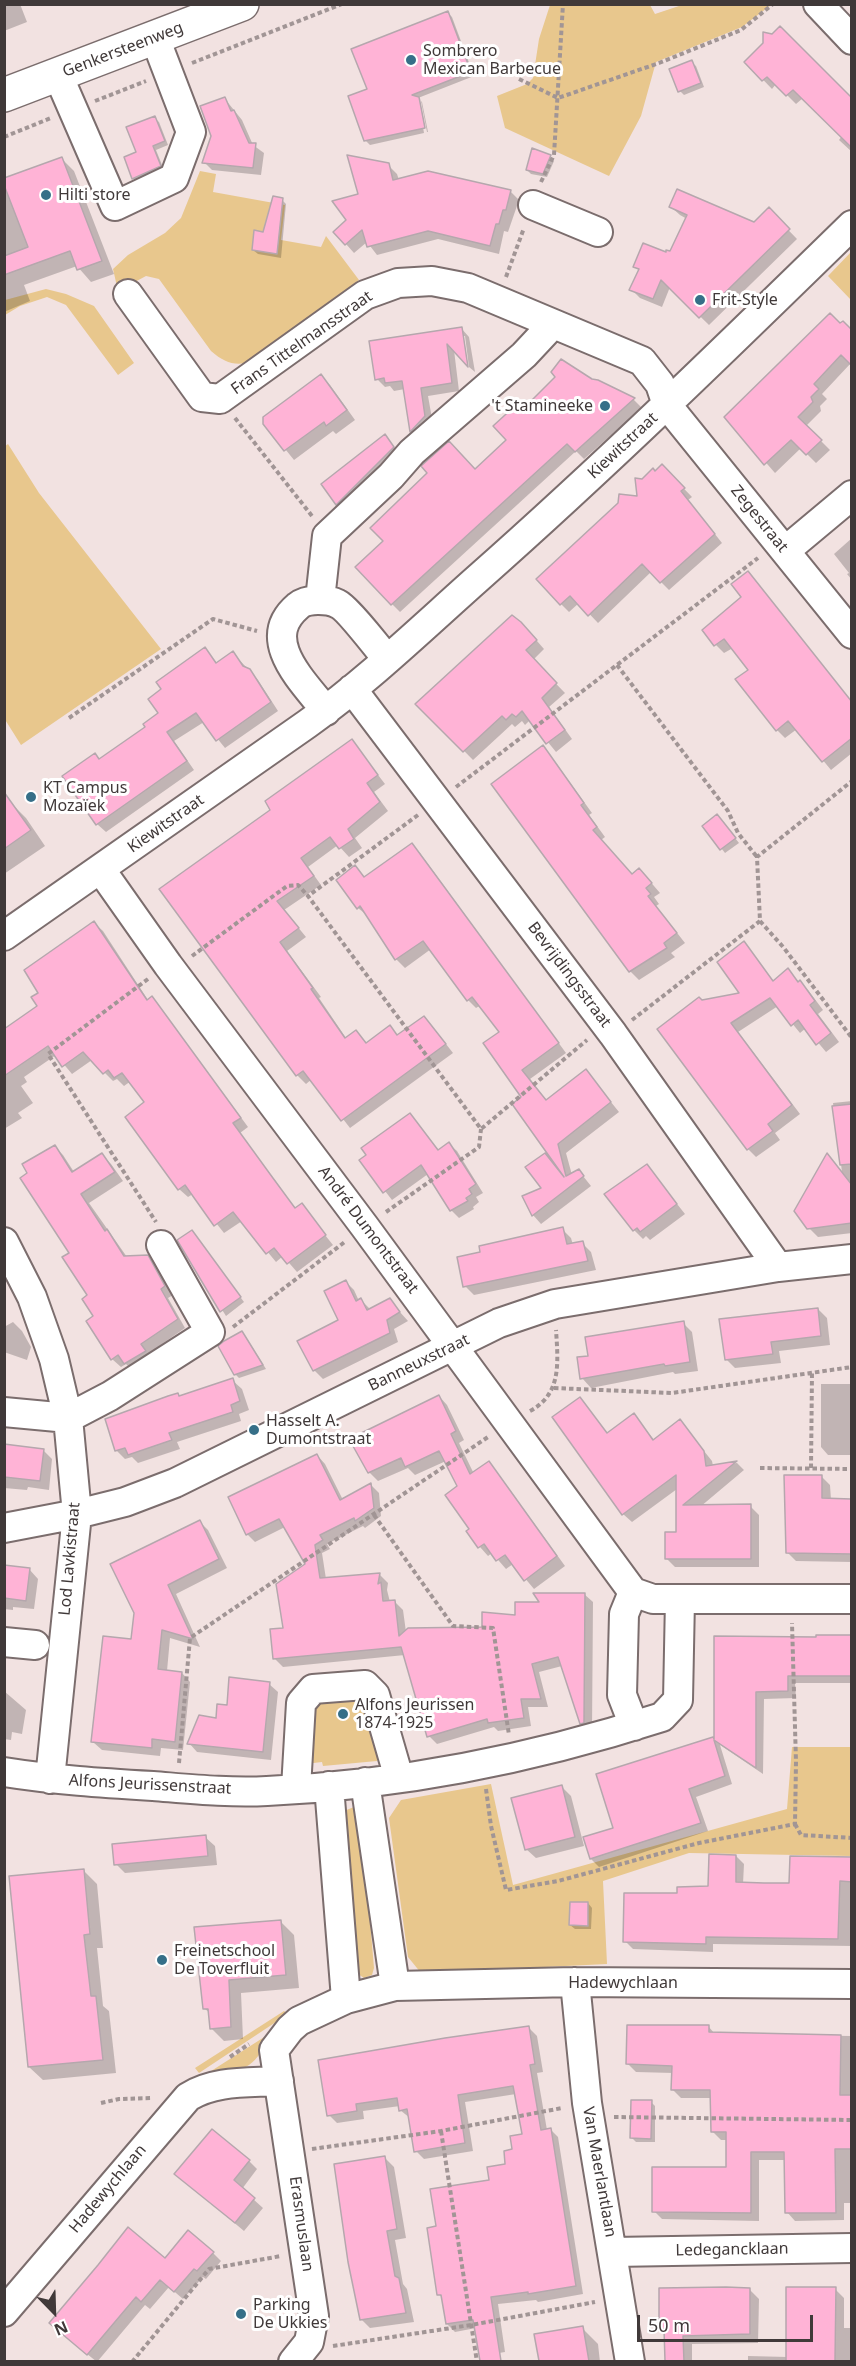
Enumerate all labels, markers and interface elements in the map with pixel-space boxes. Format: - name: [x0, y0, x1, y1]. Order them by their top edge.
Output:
- street label: Genkersteenweg: [60, 18, 186, 82]
- place label: Sombrero Mexican Barbecue: [423, 41, 561, 79]
- marker: Sombrero Mexican Barbecue: [404, 53, 418, 67]
- place label: Hilti store: [58, 185, 131, 205]
- marker: Hilti store: [39, 188, 53, 202]
- street label: Frans Tittelmansstraat: [228, 287, 376, 399]
- place label: Frit-Style: [712, 290, 778, 310]
- marker: Frit-Style: [693, 293, 707, 307]
- place label: 't Stamineeke: [491, 396, 593, 416]
- marker: 't Stamineeke: [598, 399, 612, 413]
- street label: Kiewitstraat: [584, 409, 662, 483]
- street label: Zegestraat: [726, 482, 792, 556]
- place label: KT Campus Mozaïek: [43, 778, 127, 816]
- marker: KT Campus Mozaïek: [24, 790, 38, 804]
- street label: Kiewitstraat: [124, 791, 208, 857]
- street label: Bevrijdingsstraat: [523, 919, 615, 1031]
- street label: André Dumontstraat: [314, 1162, 422, 1298]
- street label: Banneuxstraat: [365, 1330, 473, 1396]
- place label: Hasselt A. Dumontstraat: [266, 1411, 371, 1449]
- marker: Hasselt A. Dumontstraat: [247, 1423, 261, 1437]
- street label: Lod Lavkistraat: [55, 1502, 85, 1616]
- place label: Alfons Jeurissen 1874-1925: [355, 1695, 475, 1733]
- marker: Alfons Jeurissen 1874-1925: [336, 1707, 350, 1721]
- street label: Alfons Jeurissenstraat: [68, 1771, 232, 1799]
- place label: Freinetschool De Toverfluit: [174, 1941, 275, 1979]
- marker: Freinetschool De Toverfluit: [155, 1953, 169, 1967]
- street label: Hadewychlaan: [568, 1973, 678, 1993]
- street label: Van Maerlantlaan: [578, 2105, 620, 2239]
- street label: Hadewychlaan: [65, 2141, 151, 2237]
- street label: Erasmuslaan: [285, 2175, 317, 2273]
- street label: Ledegancklaan: [675, 2239, 789, 2261]
- north arrow: [24, 2282, 84, 2342]
- place label: Parking De Ukkies: [253, 2295, 327, 2333]
- scale bar: [640, 2303, 816, 2341]
- marker: Parking De Ukkies: [234, 2307, 248, 2321]
- text: 50 m: [648, 2313, 690, 2337]
- text: N: [51, 2316, 71, 2341]

